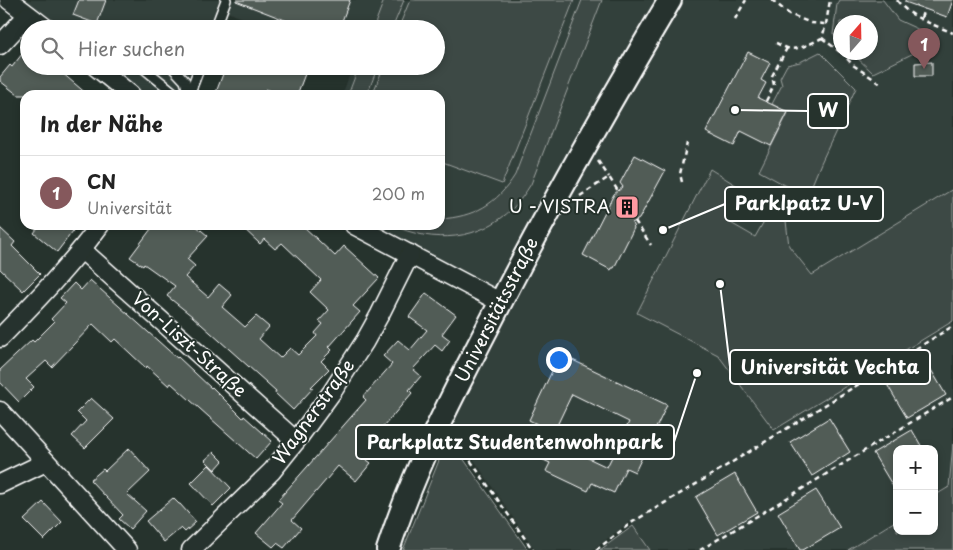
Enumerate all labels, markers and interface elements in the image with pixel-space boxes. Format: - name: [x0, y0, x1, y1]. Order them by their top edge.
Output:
- north arrow: [833, 15, 878, 60]
- search box: [20, 20, 445, 75]
- pin: 1: [908, 28, 940, 69]
- icon: search: [38, 34, 66, 62]
- text: Hier suchen: [78, 34, 185, 62]
- callout: W: [808, 94, 848, 128]
- text: W: [818, 95, 839, 123]
- text: In der Nähe: [40, 107, 162, 139]
- text: CN: [87, 167, 116, 195]
- text: 1: [52, 181, 60, 205]
- text: 200 m: [372, 181, 425, 205]
- callout: Parklpatz U-V: [725, 187, 883, 221]
- text: Parklpatz U-V: [735, 188, 874, 216]
- place label: U - VISTRA: [509, 192, 610, 219]
- building icon: U - VISTRA: [614, 194, 640, 220]
- text: Universität: [87, 195, 172, 219]
- street label: Universitätsstraße: [447, 232, 544, 387]
- street label: Von-Liszt-Straße: [127, 285, 253, 403]
- your location: [546, 347, 572, 373]
- callout: Universität Vechta: [730, 350, 930, 384]
- text: Universität Vechta: [741, 352, 920, 380]
- street label: Wagnerstraße: [265, 353, 360, 469]
- callout: Parkplatz Studentenwohnpark: [356, 425, 674, 459]
- text: Parkplatz Studentenwohnpark: [367, 427, 663, 455]
- map controls: [893, 445, 938, 535]
- button: +: [893, 445, 938, 490]
- button: −: [893, 490, 938, 535]

